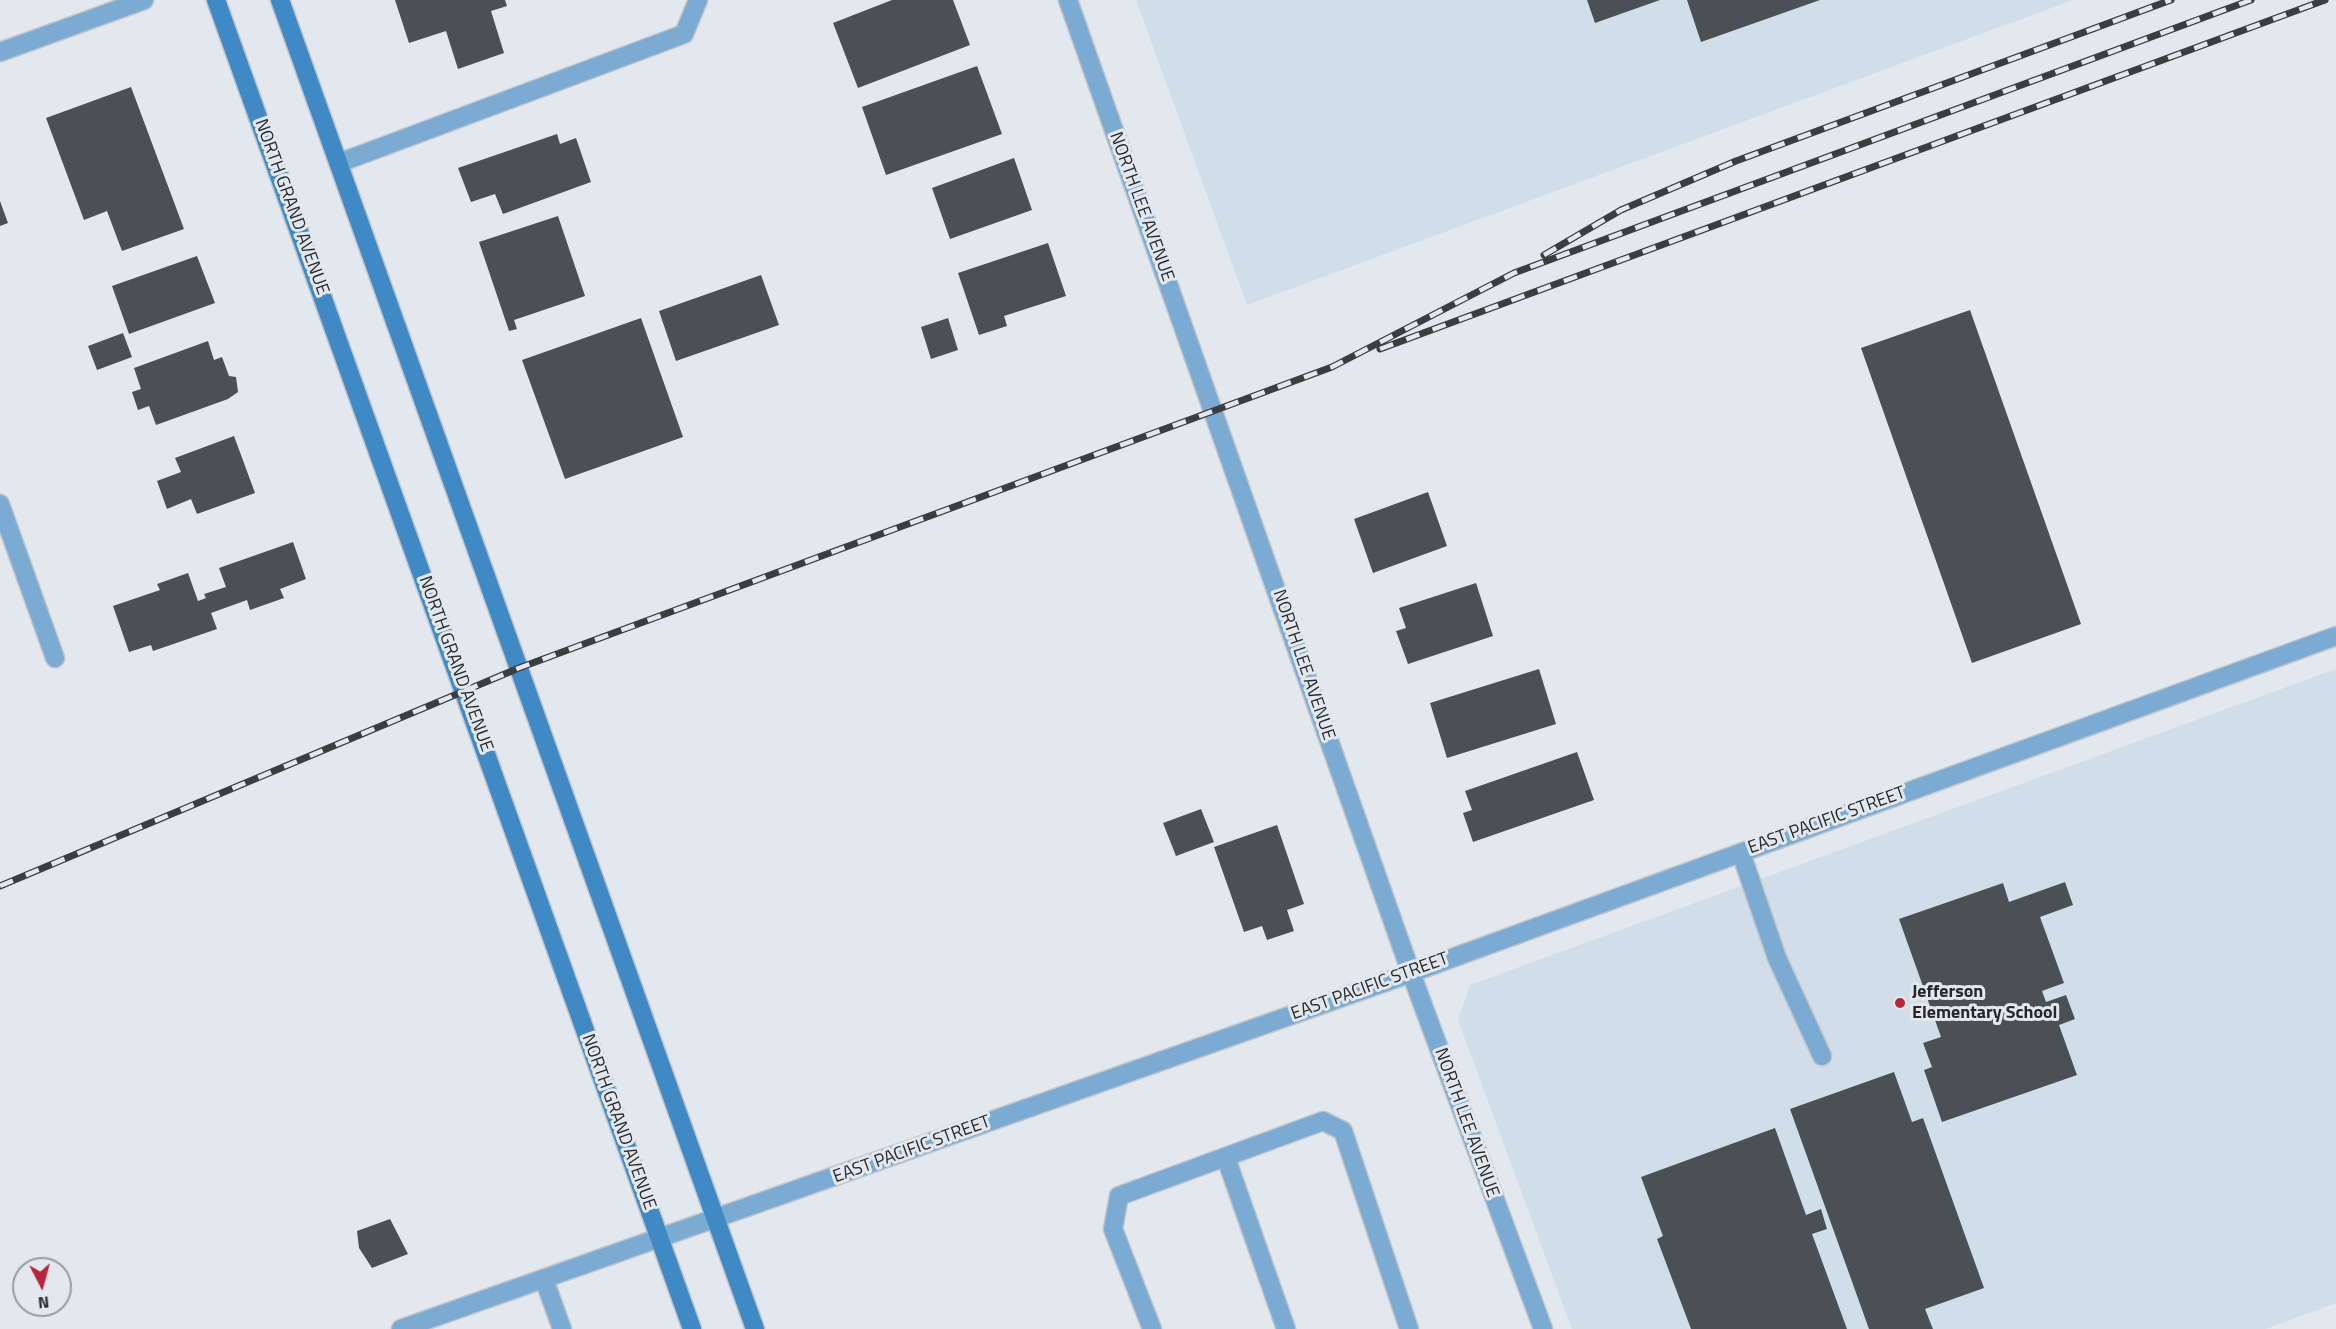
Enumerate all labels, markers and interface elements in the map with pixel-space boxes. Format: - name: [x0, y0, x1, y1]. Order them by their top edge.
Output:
- street label: NORTH GRAND AVENUE: [249, 116, 333, 298]
- street label: NORTH LEE AVENUE: [1104, 129, 1178, 285]
- street label: NORTH GRAND AVENUE: [413, 573, 497, 755]
- street label: NORTH LEE AVENUE: [1267, 587, 1339, 743]
- street label: EAST PACIFIC STREET: [1745, 782, 1909, 860]
- street label: EAST PACIFIC STREET: [1288, 948, 1452, 1026]
- place label: Jefferson Elementary School: [1912, 982, 2057, 1024]
- marker: Jefferson Elementary School: [1893, 996, 1907, 1010]
- street label: NORTH GRAND AVENUE: [576, 1031, 660, 1213]
- street label: NORTH LEE AVENUE: [1429, 1045, 1503, 1201]
- street label: EAST PACIFIC STREET: [830, 1111, 994, 1189]
- north arrow: [12, 1257, 72, 1317]
- text: N: [37, 1290, 50, 1315]

